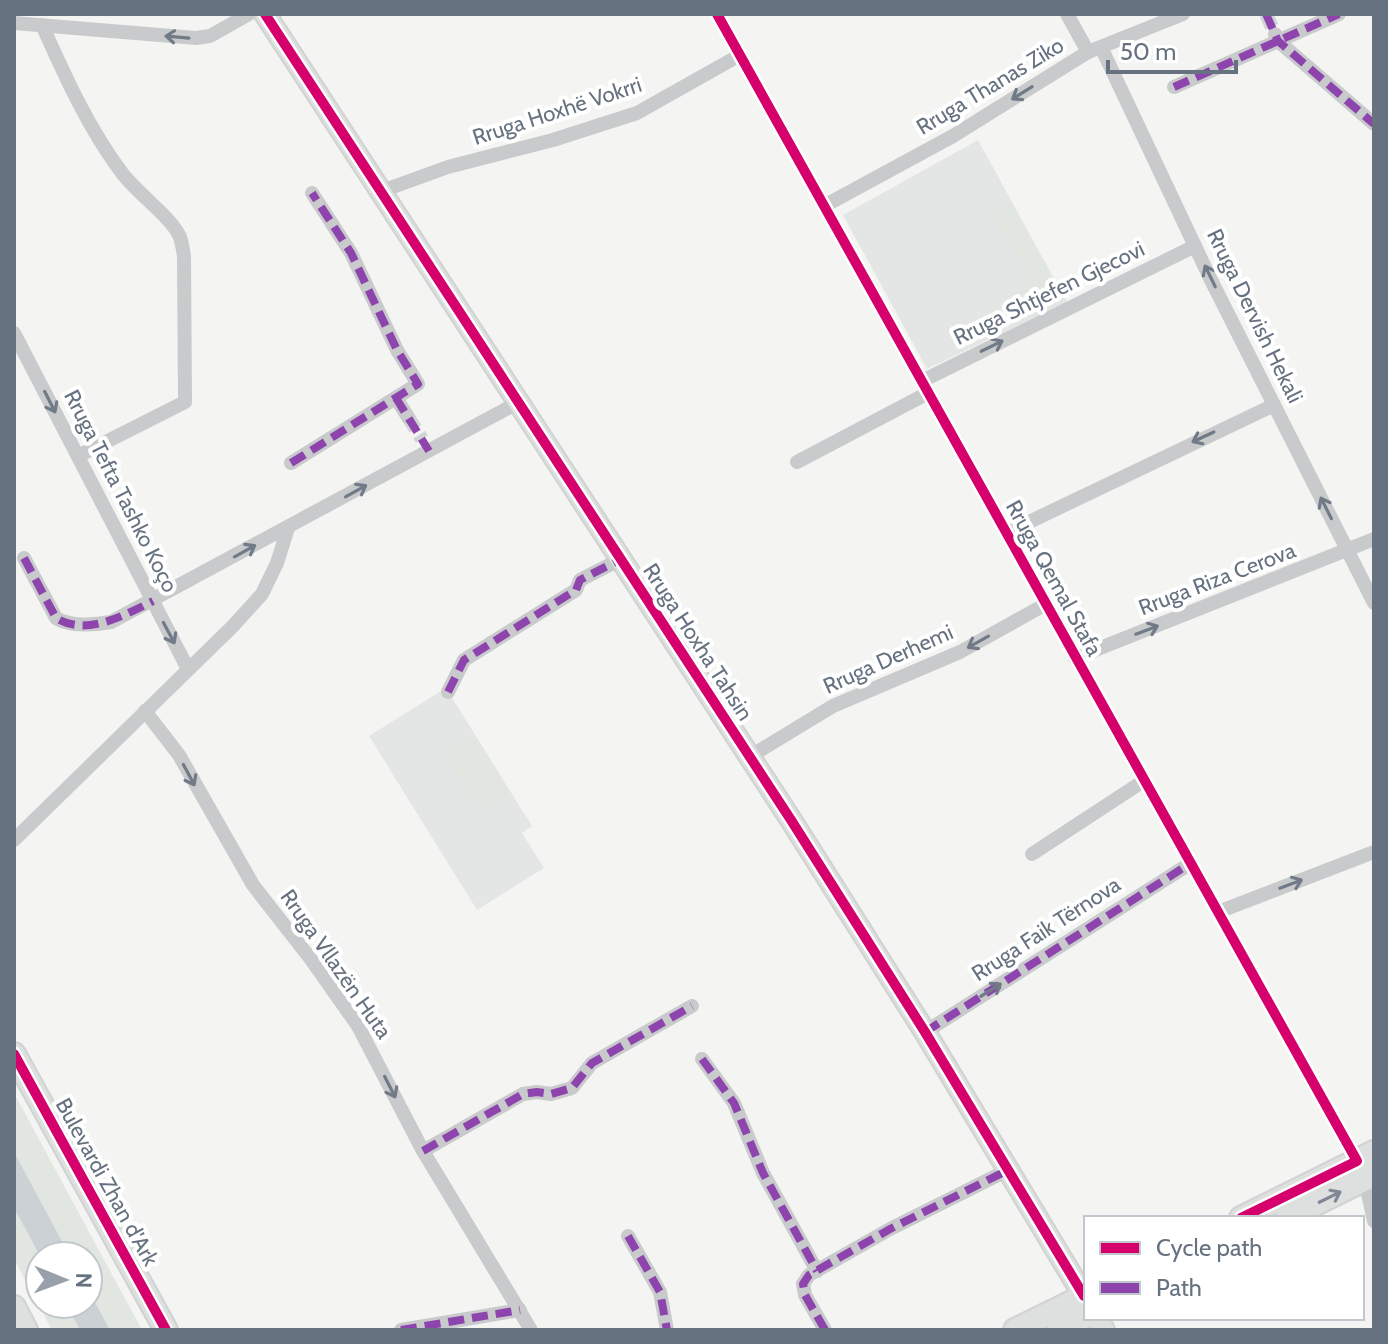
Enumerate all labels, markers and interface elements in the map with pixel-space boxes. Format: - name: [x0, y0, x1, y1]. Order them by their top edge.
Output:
- scale bar: [1108, 24, 1236, 74]
- one-way arrow: [164, 29, 191, 44]
- street label: Rruga Thanas Ziko: [911, 31, 1069, 141]
- text: 50 m: [1120, 37, 1176, 66]
- street label: Rruga Hoxhë Vokrri: [469, 71, 645, 151]
- one-way arrow: [1011, 86, 1034, 102]
- street label: Rruga Dervish Hekali: [1201, 225, 1309, 407]
- street label: Rruga Shtjefen Gjecovi: [949, 235, 1149, 351]
- one-way arrow: [1201, 264, 1217, 288]
- one-way arrow: [979, 338, 1003, 353]
- street label: Rruga Tefta Tashko Koço: [58, 385, 184, 597]
- one-way arrow: [43, 390, 59, 414]
- one-way arrow: [1191, 430, 1215, 445]
- one-way arrow: [344, 482, 367, 498]
- street label: Rruga Qemal Stafa: [1000, 495, 1108, 661]
- one-way arrow: [1318, 497, 1333, 521]
- street label: Rruga Riza Cerova: [1135, 536, 1300, 621]
- one-way arrow: [232, 543, 256, 559]
- street label: Rruga Hoxha Tahsin: [637, 558, 759, 726]
- street label: Rruga Derhemi: [819, 618, 957, 700]
- one-way arrow: [162, 621, 178, 645]
- one-way arrow: [1135, 622, 1159, 636]
- one-way arrow: [967, 634, 990, 650]
- one-way arrow: [182, 763, 198, 786]
- street label: Rruga Faik Tërnova: [967, 871, 1126, 987]
- one-way arrow: [1278, 876, 1302, 890]
- street label: Rruga Vllazën Huta: [275, 884, 398, 1044]
- one-way arrow: [979, 982, 1002, 998]
- one-way arrow: [383, 1075, 398, 1099]
- street label: Bulevardi Zhan d'Ark: [50, 1093, 164, 1271]
- one-way arrow: [1318, 1189, 1342, 1204]
- legend: [1084, 1216, 1364, 1320]
- text: Cycle path: [1156, 1233, 1262, 1262]
- north arrow: [24, 1240, 104, 1320]
- text: N: [70, 1272, 97, 1288]
- text: Path: [1156, 1273, 1202, 1302]

